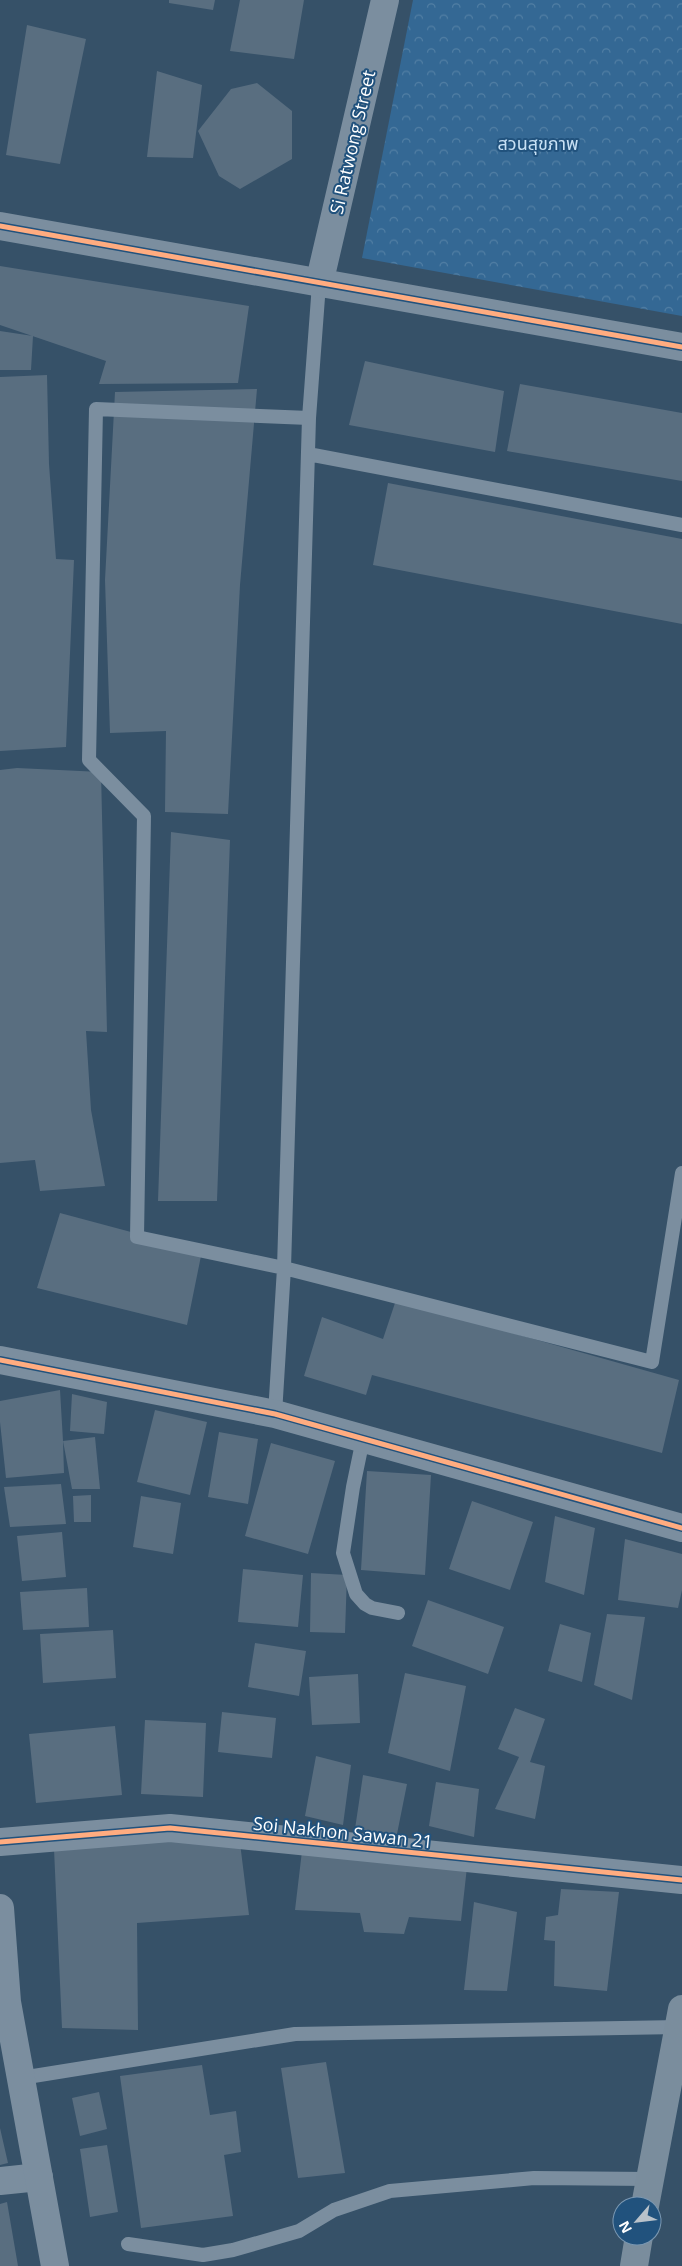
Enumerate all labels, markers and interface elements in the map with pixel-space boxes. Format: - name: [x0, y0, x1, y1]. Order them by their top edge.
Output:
- street label: Si Ratwong Street: [324, 68, 380, 216]
- park label: สวนสุขภาพ: [498, 131, 579, 155]
- street label: Soi Nakhon Sawan 21: [252, 1811, 434, 1853]
- north arrow: [612, 2196, 662, 2246]
- text: N: [614, 2218, 636, 2237]

